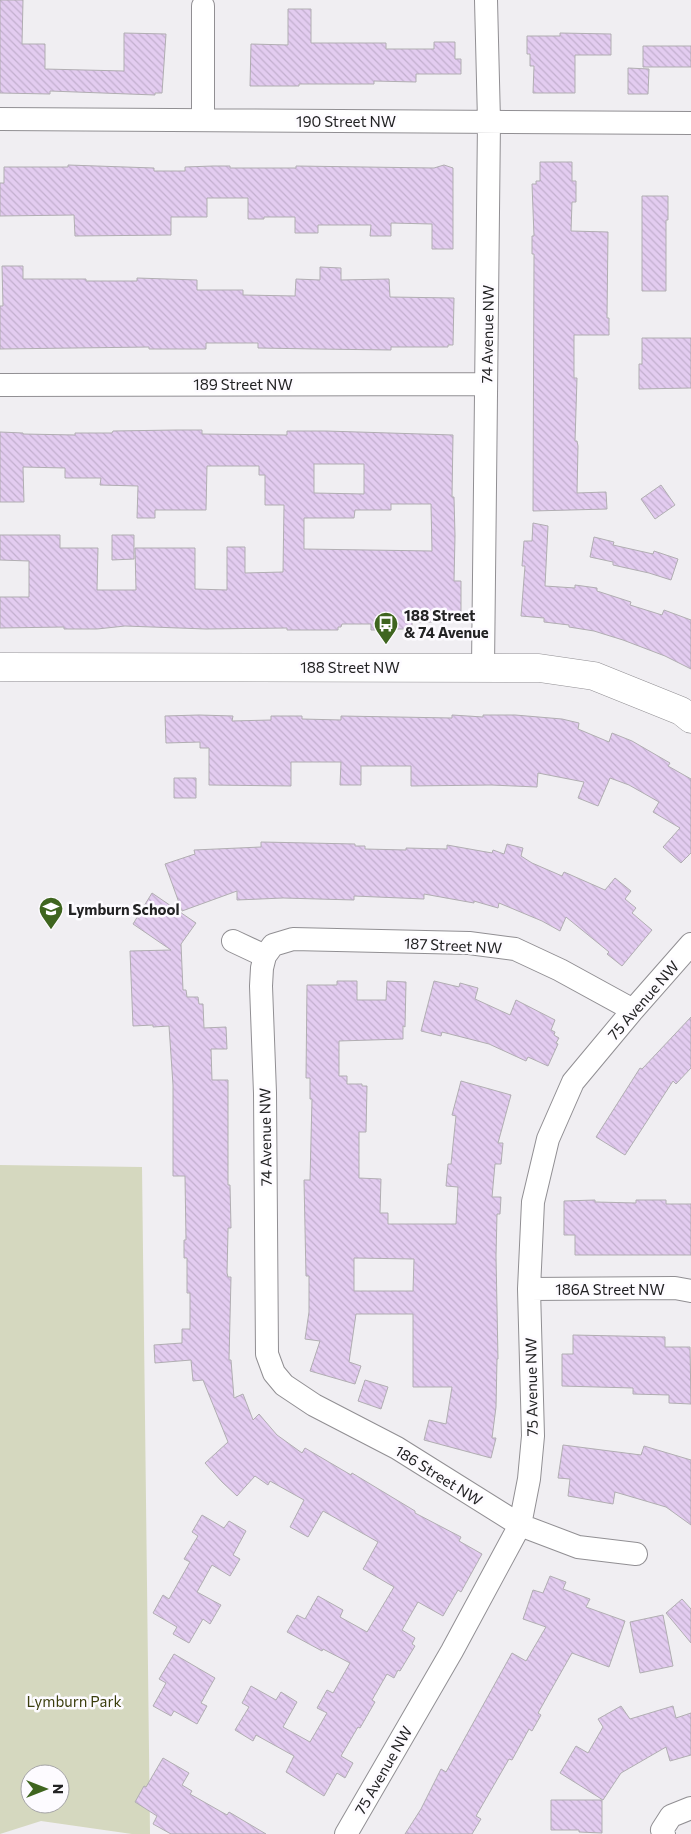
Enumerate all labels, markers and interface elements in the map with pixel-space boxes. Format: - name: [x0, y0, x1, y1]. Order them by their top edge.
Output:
- street label: 190 Street NW: [296, 112, 396, 130]
- street label: 74 Avenue NW: [477, 285, 497, 383]
- street label: 189 Street NW: [193, 375, 293, 393]
- place label: 188 Street & 74 Avenue: [404, 606, 489, 641]
- bus stop icon: 188 Street & 74 Avenue: [373, 611, 399, 645]
- street label: 188 Street NW: [300, 658, 400, 676]
- school or university icon: Lymburn School: [38, 896, 64, 930]
- place label: Lymburn School: [68, 900, 180, 918]
- street label: 187 Street NW: [404, 933, 502, 957]
- street label: 75 Avenue NW: [604, 957, 682, 1043]
- street label: 74 Avenue NW: [255, 1088, 275, 1186]
- street label: 186A Street NW: [555, 1280, 665, 1298]
- street label: 75 Avenue NW: [521, 1337, 541, 1437]
- street label: 186 Street NW: [392, 1441, 486, 1509]
- park label: Lymburn Park: [26, 1692, 122, 1710]
- street label: 75 Avenue NW: [350, 1723, 416, 1817]
- north arrow: [20, 1764, 70, 1814]
- text: N: [50, 1784, 67, 1794]

